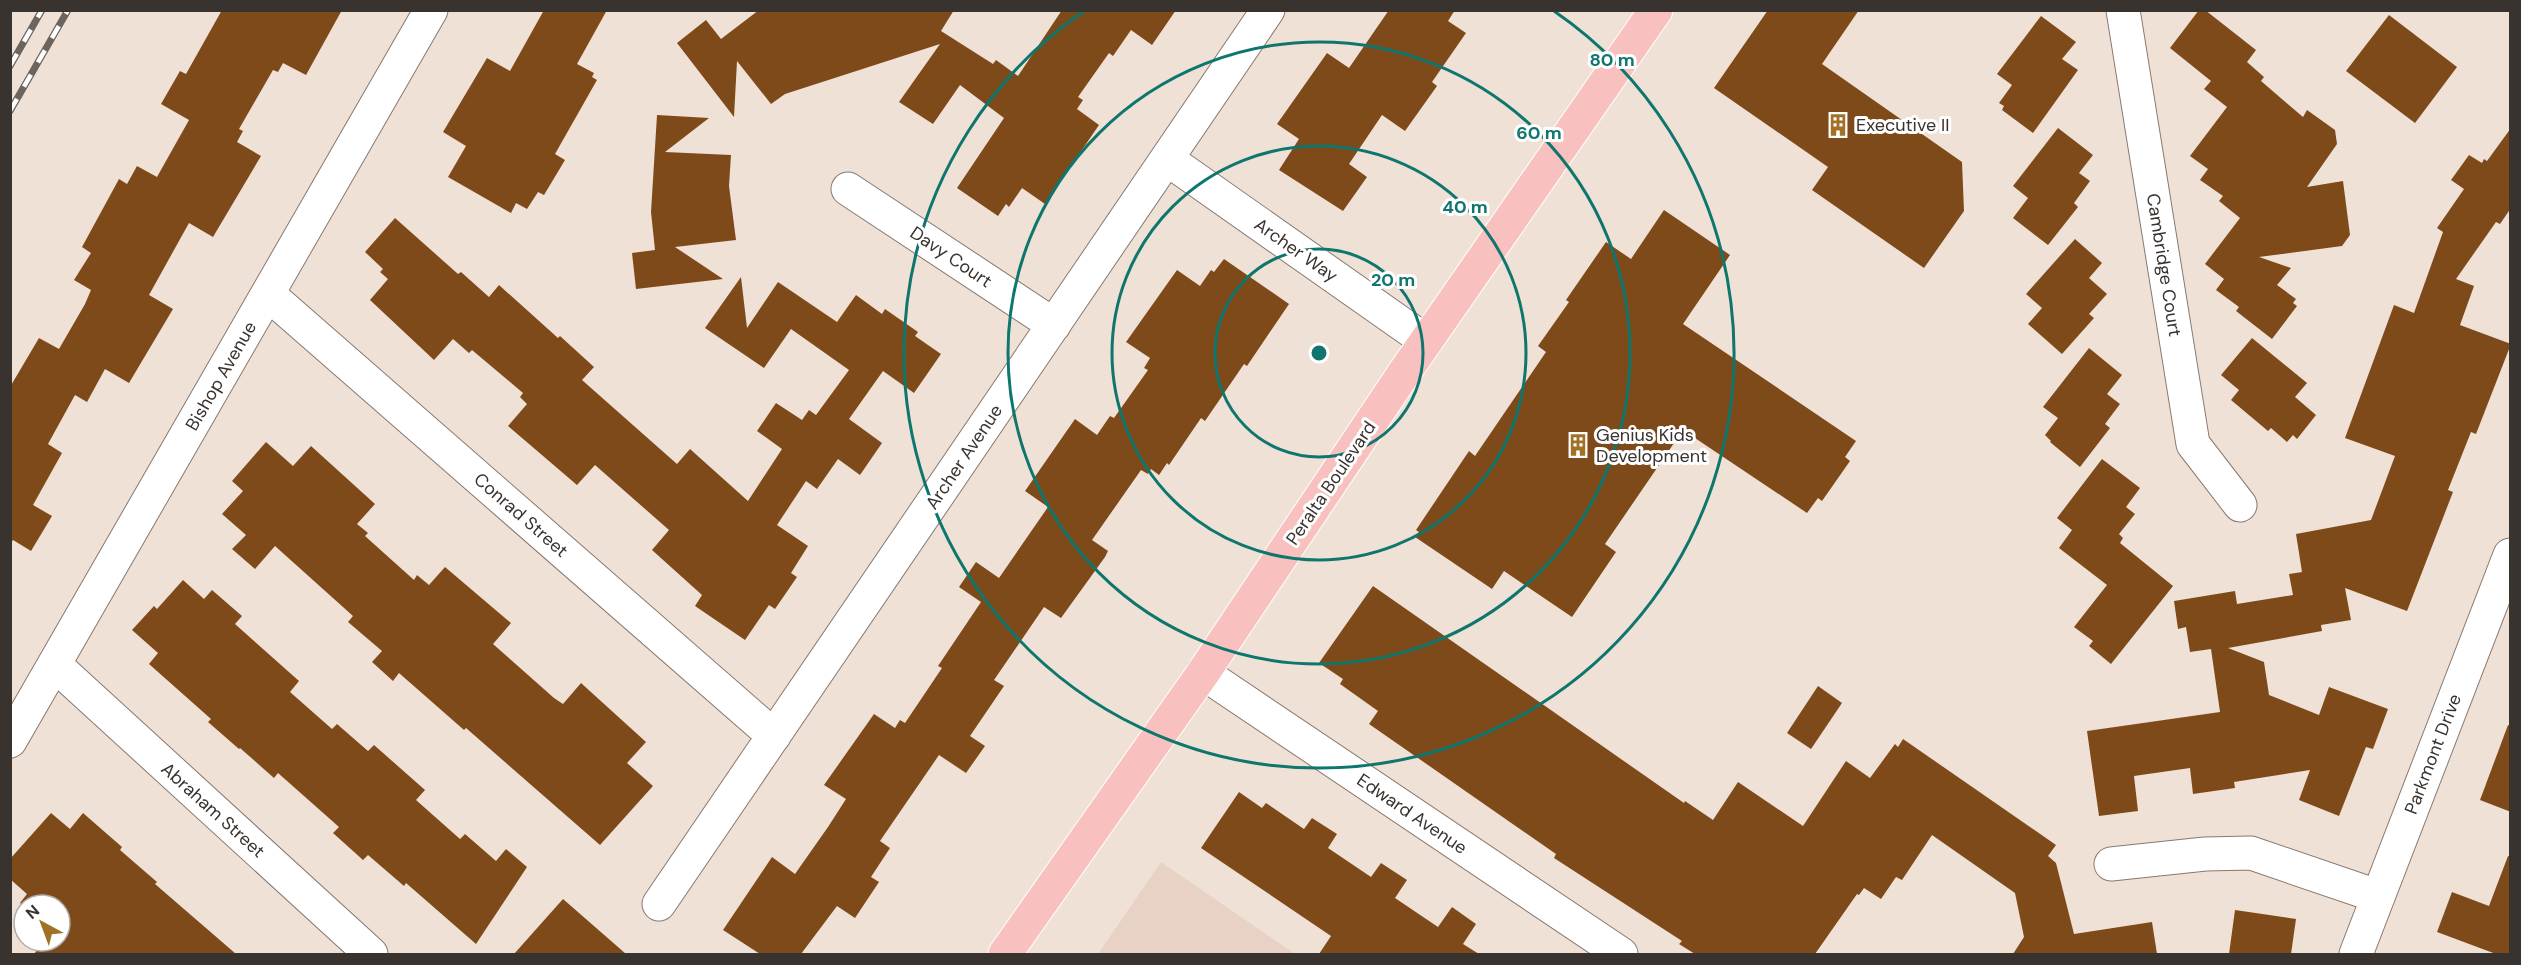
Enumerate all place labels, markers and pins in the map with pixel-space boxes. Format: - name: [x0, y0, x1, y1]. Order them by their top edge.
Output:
- building icon: Executive II: [1825, 112, 1851, 138]
- place label: Executive II: [1856, 113, 1949, 137]
- centre of rings: [1309, 343, 1329, 363]
- place label: Genius Kids Development: [1596, 423, 1707, 468]
- building icon: Genius Kids Development: [1565, 432, 1591, 458]

